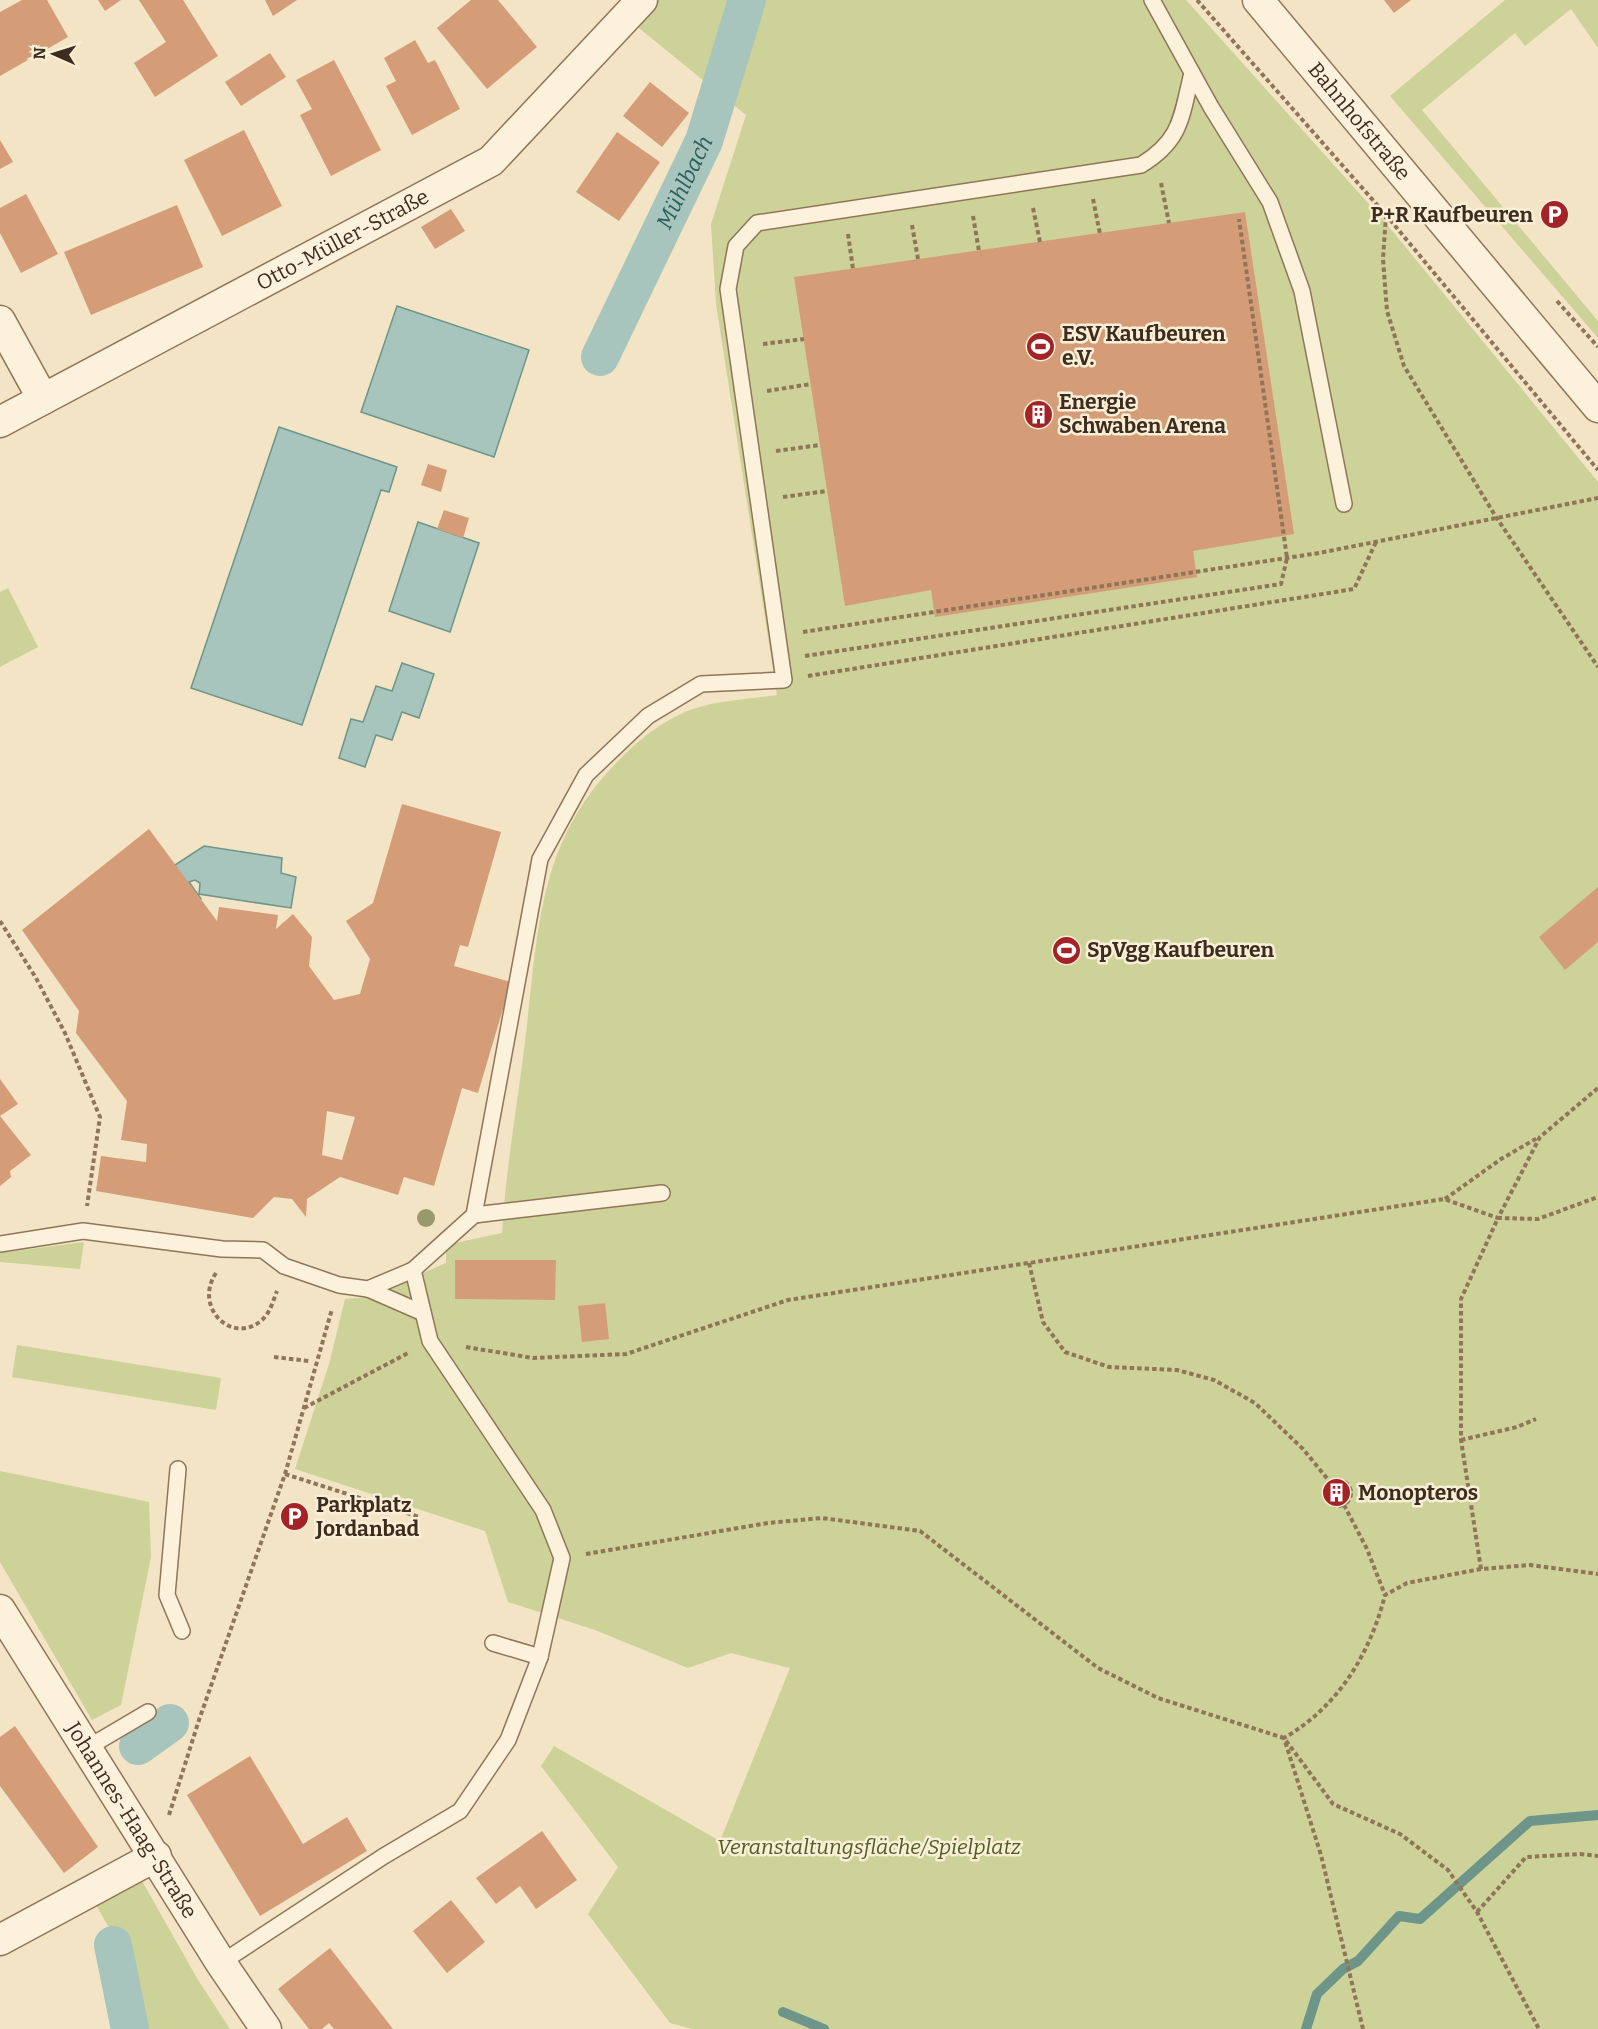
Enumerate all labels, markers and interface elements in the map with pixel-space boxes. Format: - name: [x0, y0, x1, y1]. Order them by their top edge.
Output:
- north arrow: [24, 24, 84, 84]
- text: N: [30, 47, 49, 60]
- street label: Bahnhofstraße: [1302, 57, 1416, 186]
- water label: Mühlbach: [650, 131, 718, 233]
- street label: Otto-Müller-Straße: [252, 183, 433, 296]
- parking icon: P+R Kaufbeuren: [1538, 199, 1570, 231]
- place label: P+R Kaufbeuren: [1371, 202, 1533, 228]
- place label: ESV Kaufbeuren e.V.: [1062, 321, 1226, 371]
- sports icon: ESV Kaufbeuren e.V.: [1025, 330, 1057, 362]
- place label: Energie Schwaben Arena: [1059, 389, 1226, 439]
- building icon: Energie Schwaben Arena: [1022, 398, 1054, 430]
- sports icon: SpVgg Kaufbeuren: [1050, 934, 1082, 966]
- place label: SpVgg Kaufbeuren: [1087, 937, 1274, 963]
- building icon: Monopteros: [1321, 1477, 1353, 1509]
- place label: Monopteros: [1358, 1480, 1478, 1506]
- place label: Parkplatz Jordanbad: [315, 1492, 420, 1542]
- parking icon: Parkplatz Jordanbad: [279, 1501, 311, 1533]
- street label: Johannes-Haag-Straße: [60, 1716, 203, 1923]
- park label: Veranstaltungsfläche/Spielplatz: [717, 1834, 1021, 1860]

